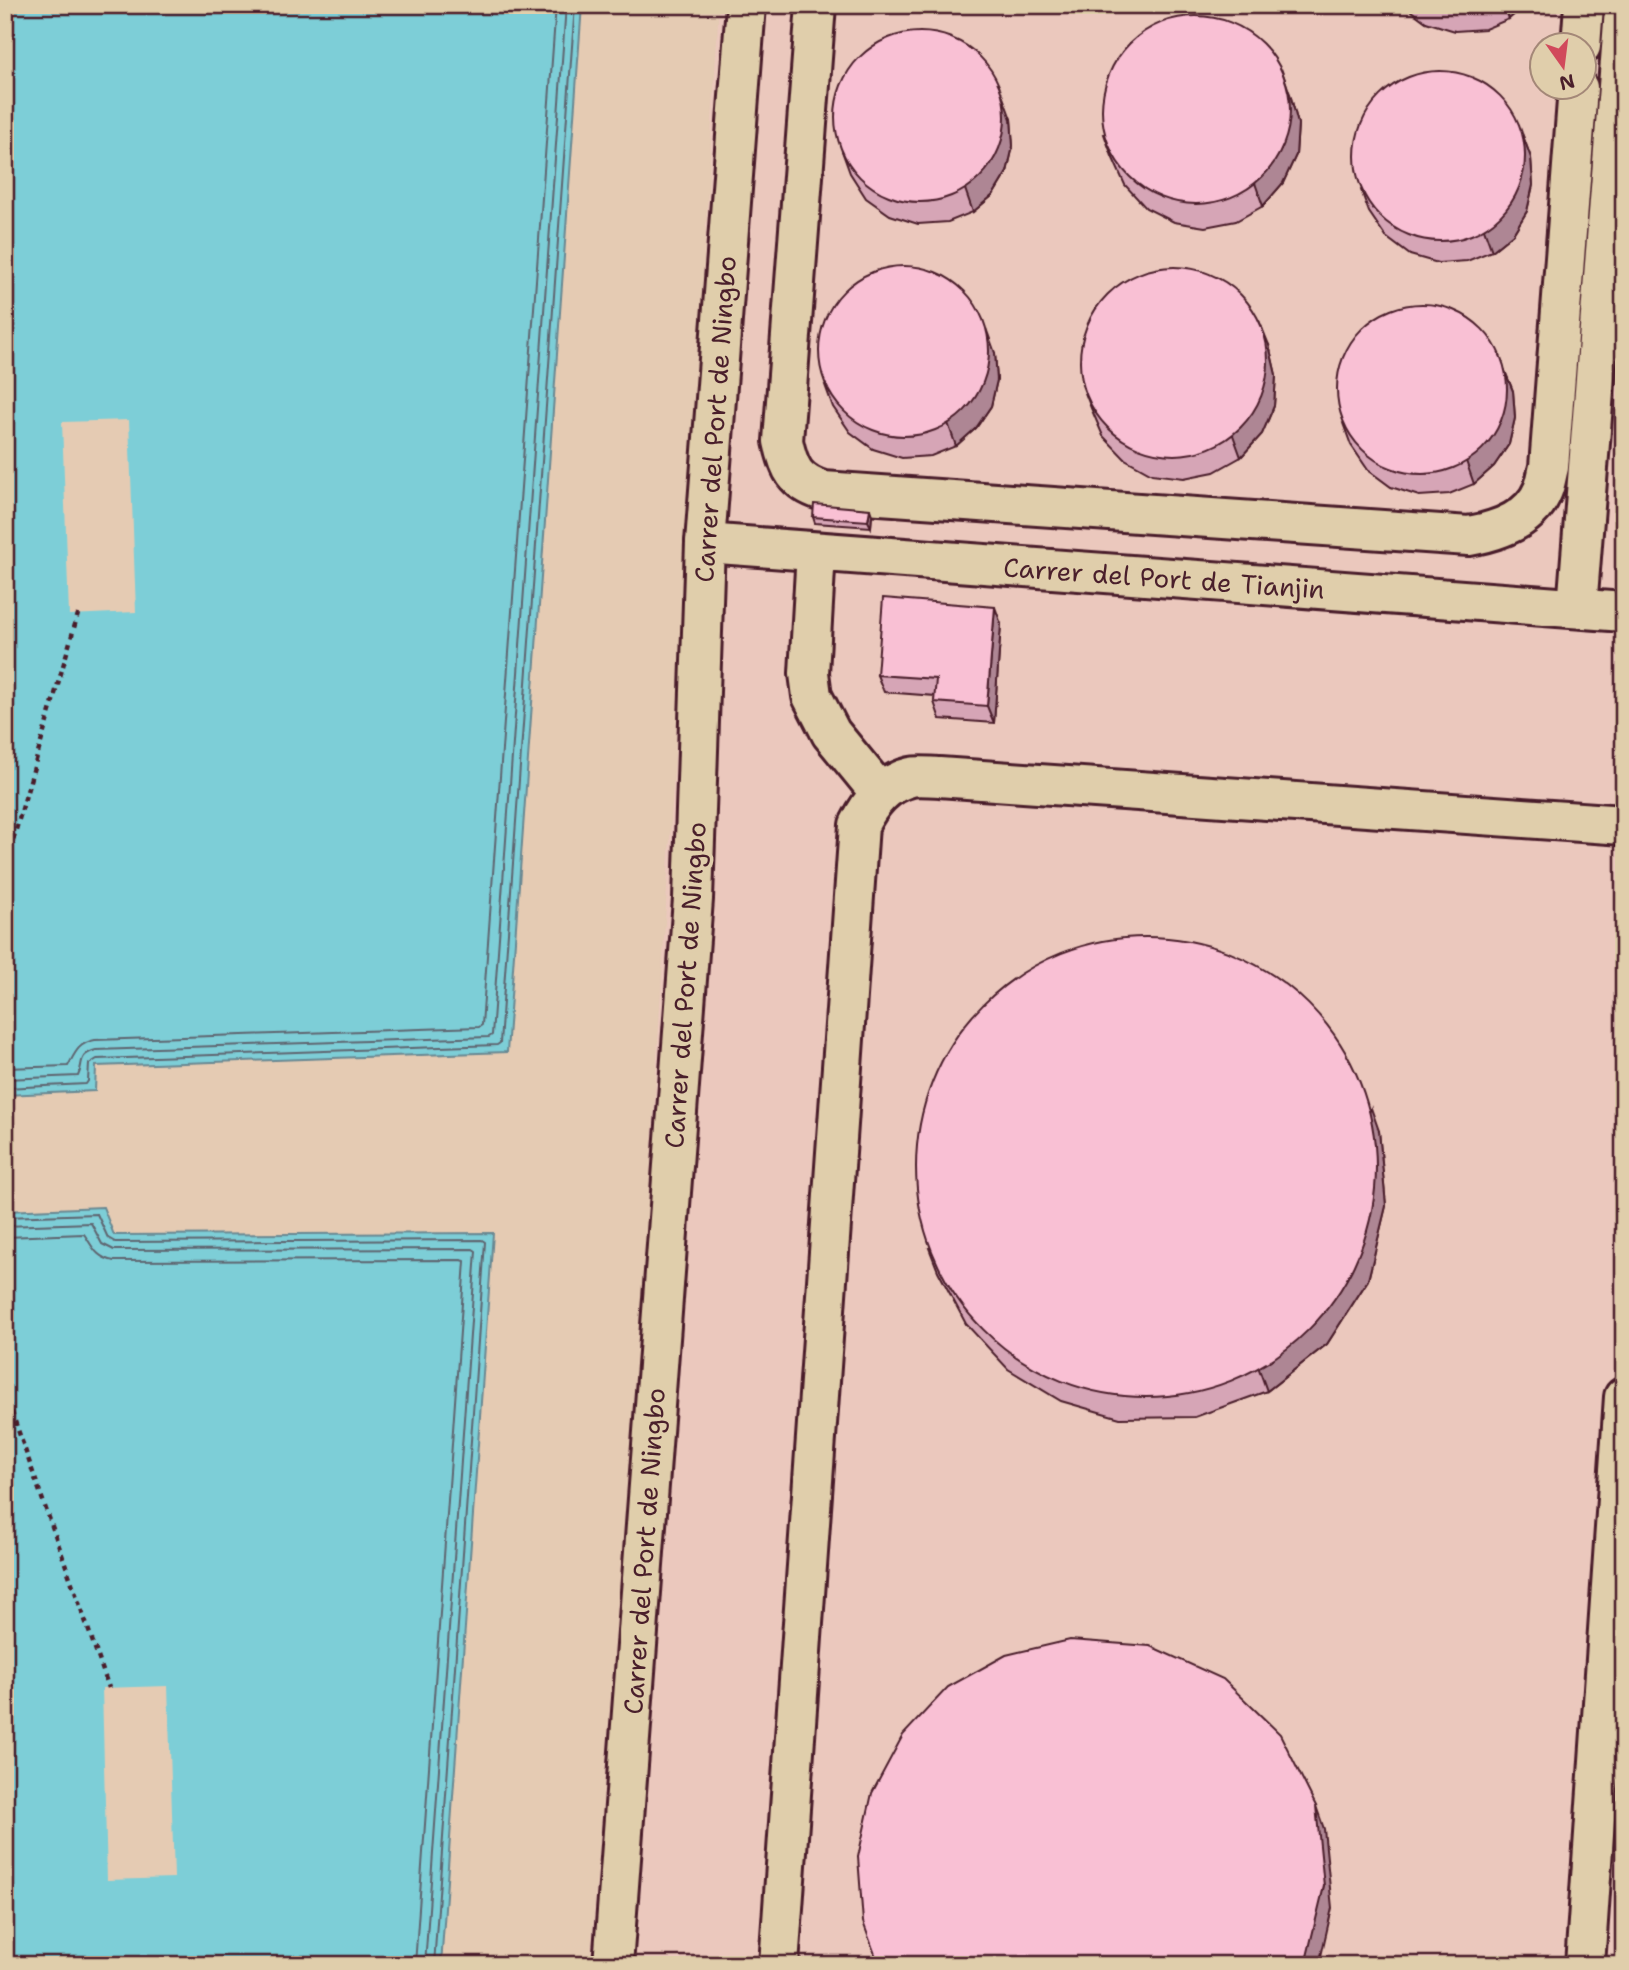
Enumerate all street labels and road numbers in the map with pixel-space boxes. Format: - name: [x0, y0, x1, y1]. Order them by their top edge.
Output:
- street label: Carrer del Port de Ningbo: [686, 255, 744, 583]
- street label: Carrer del Port de Tianjin: [1002, 549, 1326, 607]
- street label: Carrer del Port de Ningbo: [656, 821, 714, 1149]
- street label: Carrer del Port de Ningbo: [615, 1387, 673, 1715]

